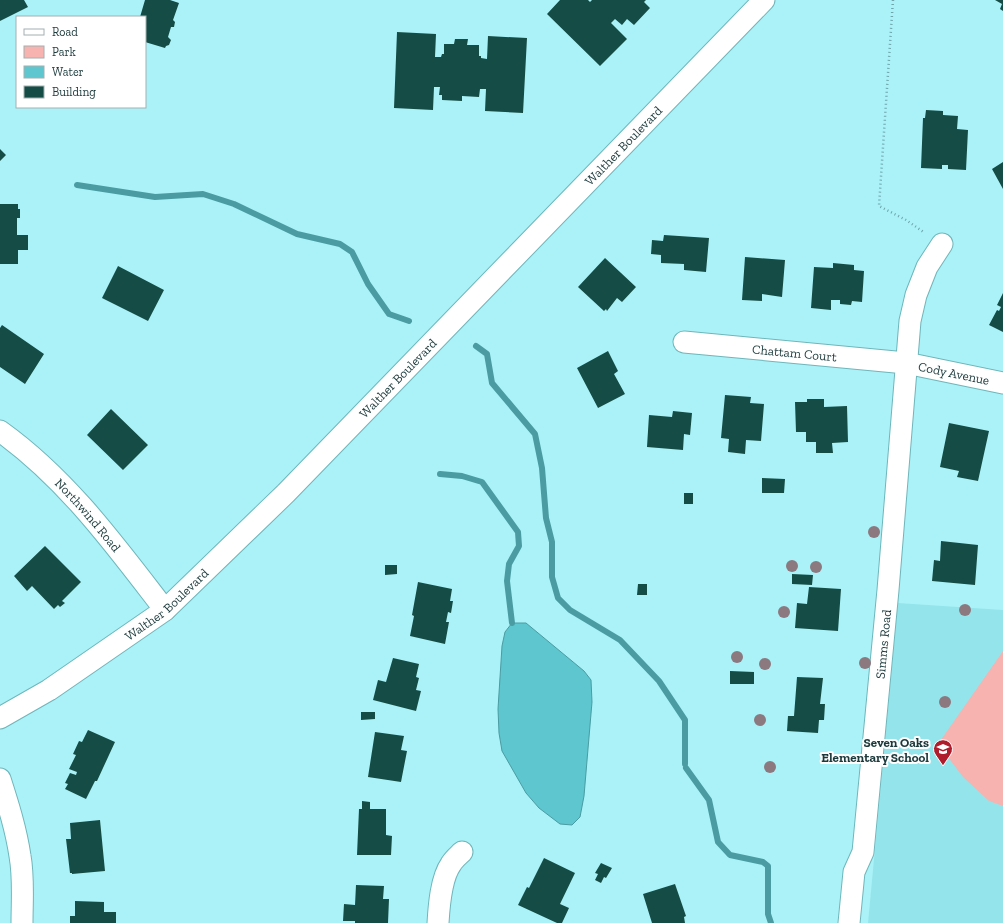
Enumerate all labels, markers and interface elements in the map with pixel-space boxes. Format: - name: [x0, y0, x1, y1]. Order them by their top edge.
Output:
- legend: [16, 16, 146, 108]
- text: Road: [52, 25, 78, 39]
- text: Park: [52, 45, 77, 59]
- text: Water: [52, 65, 84, 79]
- text: Building: [52, 85, 96, 99]
- street label: Walther Boulevard: [581, 103, 665, 188]
- street label: Walther Boulevard: [356, 335, 439, 421]
- street label: Chattam Court: [752, 341, 838, 364]
- street label: Cody Avenue: [917, 358, 991, 388]
- street label: Northwind Road: [52, 475, 124, 554]
- street label: Walther Boulevard: [122, 565, 211, 643]
- street label: Simms Road: [872, 609, 894, 680]
- place label: Seven Oaks Elementary School: [821, 735, 929, 765]
- school or university icon: Seven Oaks Elementary School: [932, 738, 954, 766]

